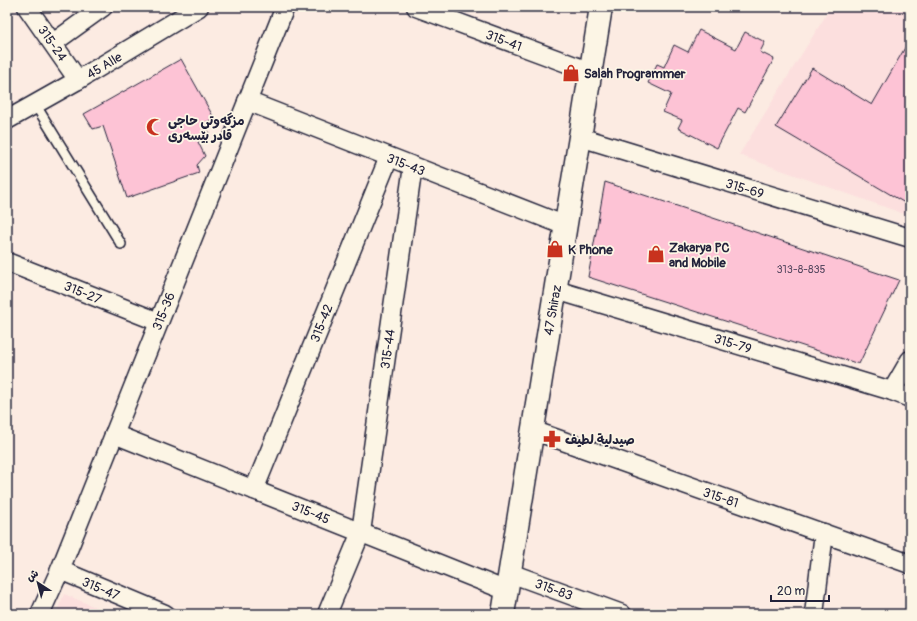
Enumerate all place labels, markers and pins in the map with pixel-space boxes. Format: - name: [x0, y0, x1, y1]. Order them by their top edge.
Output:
- shop icon: Salah Programmer: [561, 63, 581, 83]
- place label: Salah Programmer: [584, 66, 686, 82]
- place label: مزگەوتی حاجی قادر بێسەری: [168, 112, 245, 144]
- mosque icon: مزگەوتی حاجی قادر بێسەری: [145, 117, 165, 137]
- shop icon: K Phone: [545, 239, 565, 259]
- place label: Zakarya PC and Mobile: [669, 240, 730, 271]
- place label: K Phone: [568, 242, 613, 258]
- shop icon: Zakarya PC and Mobile: [646, 244, 666, 264]
- pharmacy icon: صیدلیة لطیف: [542, 429, 562, 449]
- place label: صیدلیة لطیف: [565, 432, 635, 448]

